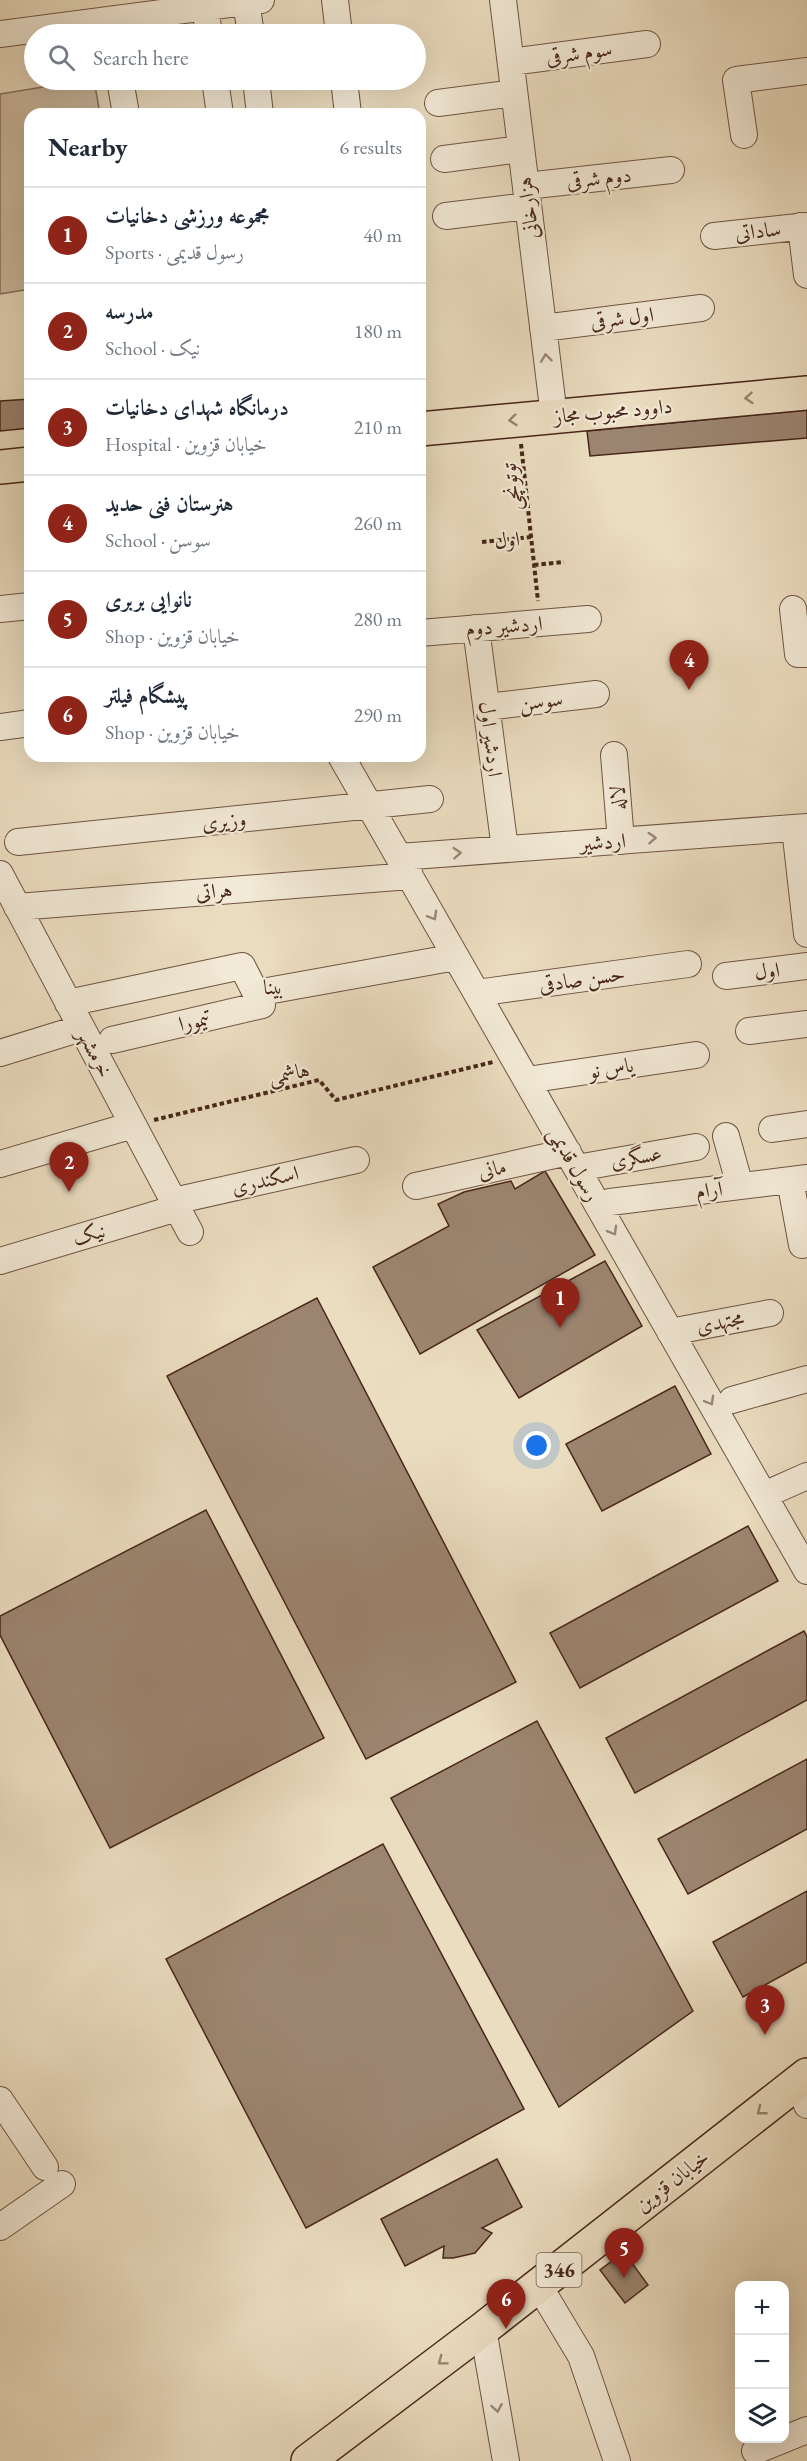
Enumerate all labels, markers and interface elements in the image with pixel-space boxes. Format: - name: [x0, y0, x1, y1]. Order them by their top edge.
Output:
- search box: [24, 24, 426, 90]
- street label: سوم شرقی: [544, 34, 615, 75]
- icon: search: [45, 41, 78, 74]
- text: Search here: [93, 43, 188, 72]
- text: Nearby: [48, 130, 128, 164]
- text: 6 results: [339, 134, 402, 160]
- street label: دوم شرقی: [565, 161, 633, 199]
- street label: هزارخانی: [510, 175, 545, 241]
- text: مجموعه ورزشی دخانیات: [105, 201, 269, 230]
- street label: ساداتی: [734, 215, 782, 246]
- text: 1: [62, 222, 73, 248]
- text: 40 m: [363, 222, 402, 248]
- text: Sports · رسول قدیمی: [105, 239, 244, 265]
- text: مدرسه: [105, 297, 154, 326]
- street label: اول شرقی: [589, 300, 655, 336]
- text: 2: [62, 318, 73, 344]
- text: 180 m: [354, 318, 402, 344]
- text: School · نیک: [105, 335, 201, 361]
- one-way arrow: [541, 354, 553, 363]
- one-way arrow: [744, 391, 753, 404]
- street label: داوود محبوب مجاز: [550, 392, 673, 429]
- text: درمانگاه شهدای دخانیات: [105, 393, 289, 422]
- one-way arrow: [508, 413, 517, 426]
- text: 3: [62, 414, 73, 440]
- text: 210 m: [354, 414, 402, 440]
- text: Hospital · خیابان قزوین: [105, 431, 267, 457]
- street label: توتونچی: [494, 461, 527, 512]
- text: هنرستان فنی حدید: [105, 489, 233, 518]
- text: 4: [62, 510, 73, 536]
- text: 260 m: [354, 510, 402, 536]
- street label: اول: [493, 525, 521, 554]
- text: School · سوسن: [105, 527, 211, 553]
- text: نانوایی بربری: [105, 585, 192, 614]
- text: 5: [62, 606, 73, 632]
- text: 280 m: [354, 606, 402, 632]
- street label: اردشیر دوم: [464, 609, 544, 647]
- text: Shop · خیابان قزوین: [105, 623, 240, 649]
- pin: 4: [670, 640, 708, 690]
- text: پیشگام فیلتر: [105, 681, 189, 710]
- street label: سوسن: [517, 684, 565, 718]
- street label: اردشیر اول: [473, 700, 510, 778]
- text: 6: [62, 702, 73, 728]
- text: 290 m: [354, 702, 402, 728]
- text: Shop · خیابان قزوین: [105, 719, 240, 745]
- street label: لاله: [603, 784, 632, 812]
- street label: وزیری: [200, 805, 248, 836]
- street label: اردشیر: [577, 826, 627, 857]
- one-way arrow: [647, 832, 656, 845]
- one-way arrow: [453, 846, 462, 859]
- street label: هراتی: [195, 875, 233, 906]
- one-way arrow: [425, 910, 437, 920]
- street label: اول: [753, 956, 781, 985]
- street label: حسن صادقی: [537, 959, 627, 999]
- street label: بینا: [262, 972, 284, 1001]
- street label: تیمورا: [176, 1004, 214, 1037]
- street label: خرمشهر: [70, 1022, 119, 1082]
- street label: یاس نو: [585, 1050, 636, 1085]
- street label: هاشمی: [266, 1056, 312, 1090]
- street label: رسول قدیمی: [541, 1121, 607, 1207]
- street label: عسگری: [608, 1139, 664, 1174]
- pin: 2: [50, 1142, 88, 1192]
- street label: مانی: [475, 1152, 509, 1185]
- street label: اسکندری: [229, 1159, 301, 1200]
- street label: آرام: [694, 1174, 727, 1210]
- street label: نیک: [69, 1216, 108, 1251]
- one-way arrow: [606, 1225, 617, 1235]
- pin: 1: [540, 1278, 580, 1328]
- street label: مجتهدی: [694, 1304, 747, 1340]
- one-way arrow: [702, 1395, 714, 1405]
- your location: [522, 1431, 551, 1460]
- pin: 3: [746, 1986, 784, 2035]
- one-way arrow: [757, 2104, 768, 2115]
- street label: خیابان قزوین: [629, 2143, 714, 2218]
- pin: 5: [604, 2228, 644, 2278]
- road number: 346: [536, 2253, 582, 2287]
- pin: 6: [486, 2280, 526, 2329]
- map controls: [735, 2281, 789, 2443]
- button: +: [735, 2281, 789, 2335]
- button: −: [735, 2335, 789, 2389]
- one-way arrow: [437, 2353, 448, 2364]
- button: layers: [735, 2389, 789, 2443]
- one-way arrow: [490, 2403, 502, 2413]

